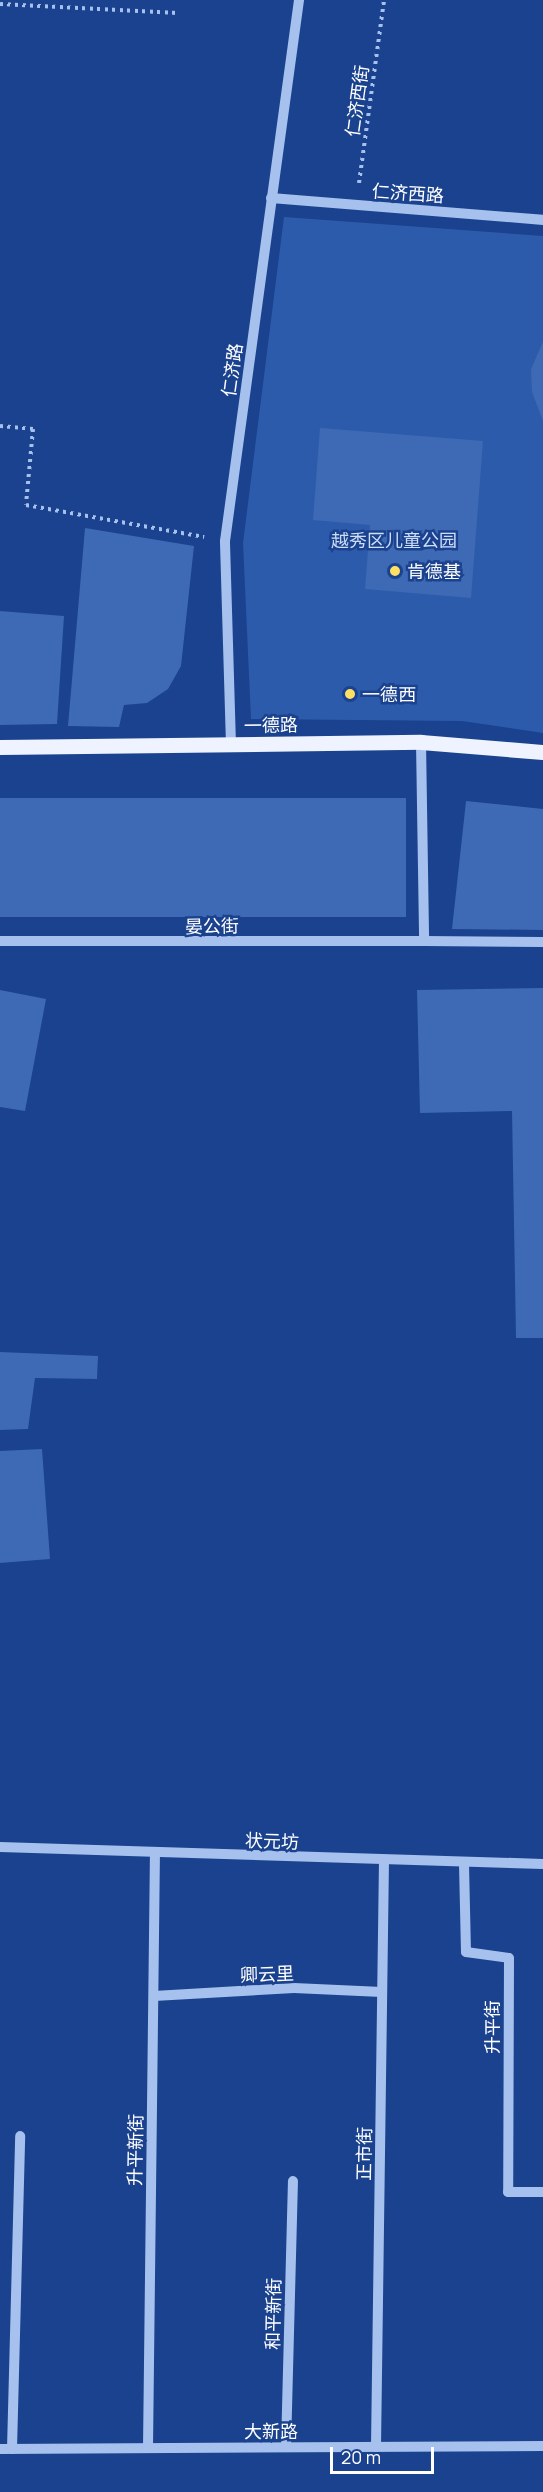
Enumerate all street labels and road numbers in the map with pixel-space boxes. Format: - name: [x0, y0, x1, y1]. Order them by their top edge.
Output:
- street label: 仁济西街: [341, 64, 373, 138]
- street label: 仁济西路: [371, 180, 445, 206]
- street label: 仁济路: [218, 342, 246, 398]
- street label: 一德路: [244, 714, 298, 736]
- street label: 晏公街: [185, 915, 239, 937]
- street label: 状元坊: [245, 1829, 299, 1853]
- street label: 卿云里: [240, 1962, 294, 1986]
- street label: 升平街: [481, 2000, 503, 2054]
- street label: 升平新街: [124, 2114, 146, 2186]
- street label: 正市街: [353, 2127, 375, 2181]
- street label: 和平新街: [262, 2278, 284, 2350]
- street label: 大新路: [244, 2420, 298, 2442]

